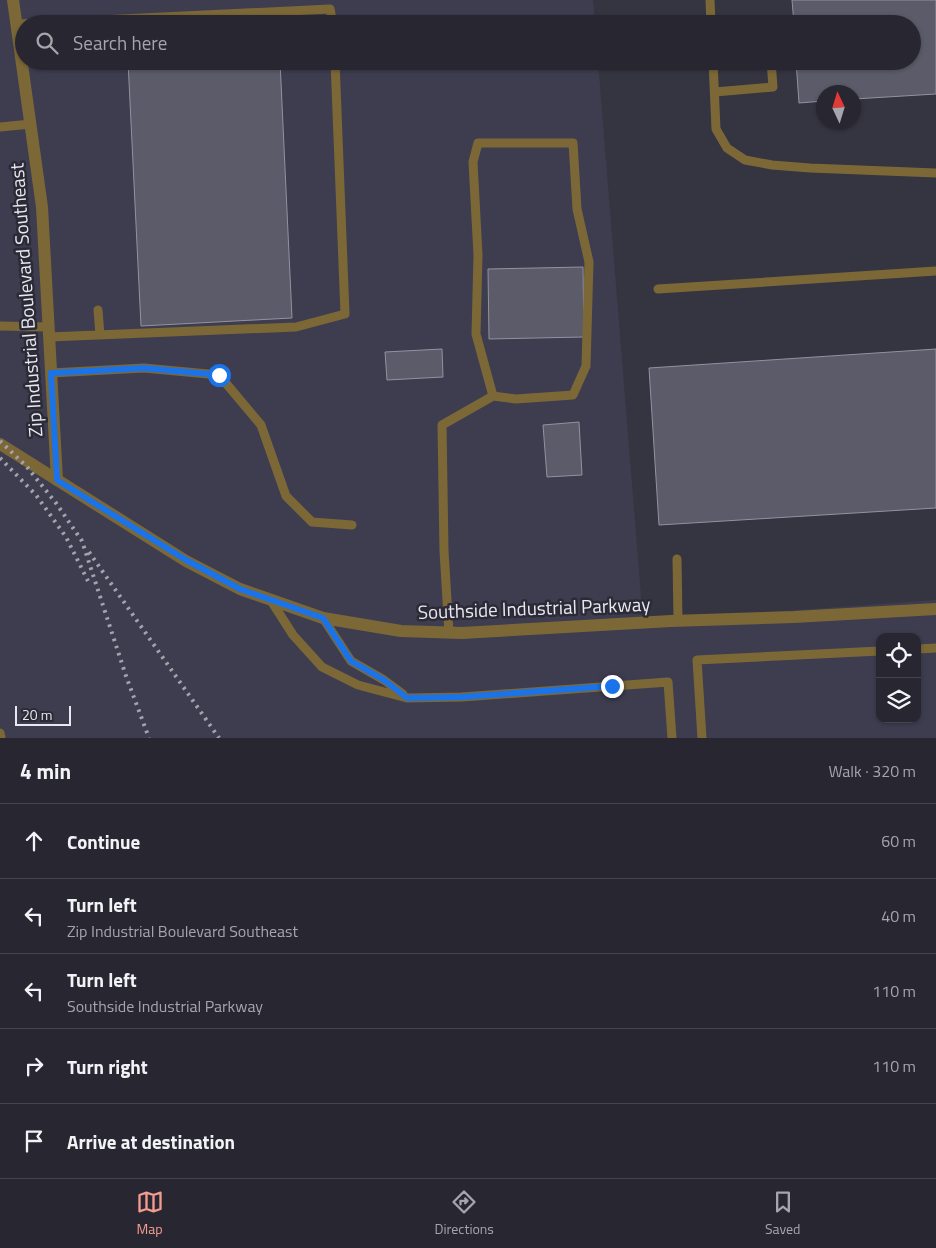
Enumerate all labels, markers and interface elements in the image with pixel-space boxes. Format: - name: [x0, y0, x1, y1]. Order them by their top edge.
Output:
- search box: [15, 15, 921, 70]
- text: Search here: [73, 28, 167, 57]
- icon: search: [33, 29, 61, 57]
- north arrow: [816, 85, 861, 130]
- street label: Zip Industrial Boulevard Southeast: [1, 162, 50, 438]
- route start: [208, 364, 231, 387]
- street label: Southside Industrial Parkway: [417, 589, 651, 626]
- map controls: [876, 633, 921, 723]
- button: locate: [876, 633, 921, 678]
- route end: [601, 675, 624, 698]
- button: layers: [876, 678, 921, 723]
- scale bar: [15, 703, 71, 726]
- text: 20 m: [22, 704, 52, 725]
- text: 4 min: [20, 755, 71, 787]
- text: Walk · 320 m: [828, 759, 916, 783]
- icon: ahead: [20, 827, 48, 855]
- text: Continue: [67, 827, 140, 856]
- text: 60 m: [881, 829, 916, 853]
- text: Turn left: [67, 890, 137, 919]
- icon: left: [20, 902, 48, 930]
- text: 40 m: [881, 904, 916, 928]
- text: Zip Industrial Boulevard Southeast: [67, 919, 298, 943]
- text: Turn left: [67, 965, 137, 994]
- icon: left: [20, 977, 48, 1005]
- text: 110 m: [872, 979, 916, 1003]
- text: Southside Industrial Parkway: [67, 994, 263, 1018]
- icon: right: [20, 1052, 48, 1080]
- text: Turn right: [67, 1052, 148, 1081]
- text: 110 m: [872, 1054, 916, 1078]
- icon: arrive: [20, 1127, 48, 1155]
- text: Arrive at destination: [67, 1127, 235, 1156]
- tab: Map: [136, 1188, 164, 1239]
- tab: Directions: [435, 1188, 494, 1239]
- tab: Saved: [765, 1188, 801, 1239]

